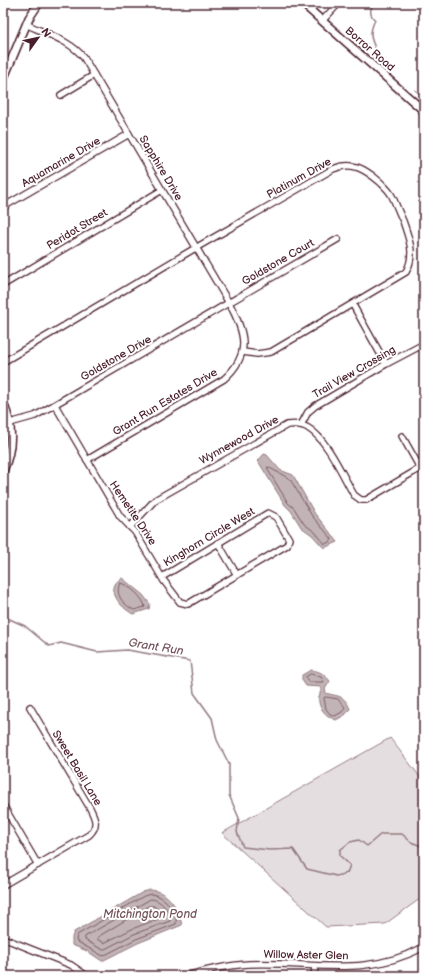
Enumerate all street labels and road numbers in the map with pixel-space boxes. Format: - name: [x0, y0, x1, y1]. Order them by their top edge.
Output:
- street label: Borror Road: [343, 24, 397, 74]
- street label: Sapphire Drive: [137, 133, 186, 203]
- street label: Aquamarine Drive: [19, 134, 103, 190]
- street label: Platinum Drive: [264, 155, 334, 201]
- street label: Peridot Street: [44, 206, 110, 252]
- street label: Goldstone Court: [240, 236, 317, 288]
- street label: Goldstone Drive: [78, 332, 154, 384]
- street label: Trail View Crossing: [310, 343, 398, 401]
- street label: Grant Run Estates Drive: [110, 365, 220, 438]
- street label: Wynnewood Drive: [197, 413, 281, 467]
- street label: Hemetite Drive: [107, 478, 159, 548]
- street label: Kinghorn Circle West: [161, 504, 257, 569]
- street label: Sweet Basil Lane: [49, 728, 105, 808]
- street label: Willow Aster Glen: [263, 948, 349, 962]

